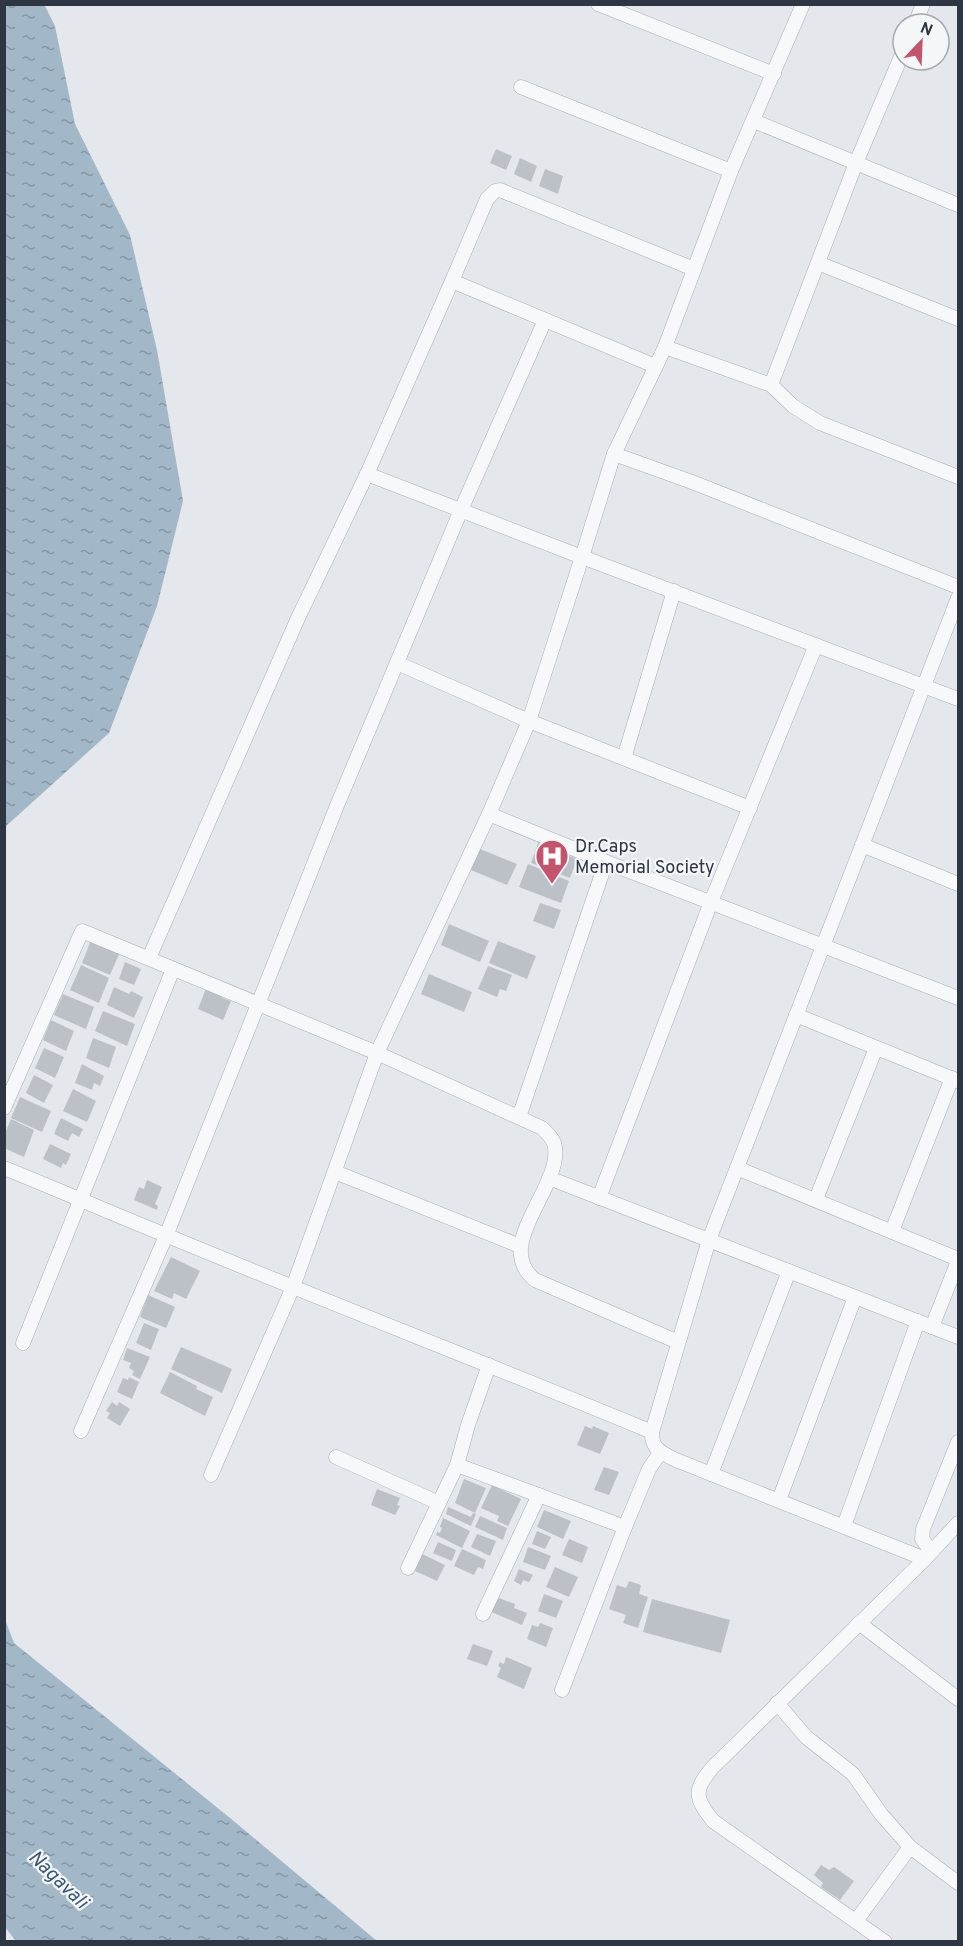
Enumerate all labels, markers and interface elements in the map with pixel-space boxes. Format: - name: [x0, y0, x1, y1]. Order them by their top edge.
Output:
- north arrow: [891, 12, 951, 72]
- text: N: [917, 19, 935, 41]
- place label: Dr.Caps Memorial Society: [575, 836, 715, 880]
- hospital icon: Dr.Caps Memorial Society: [534, 838, 570, 885]
- water label: Nagavali: [22, 1845, 94, 1916]

